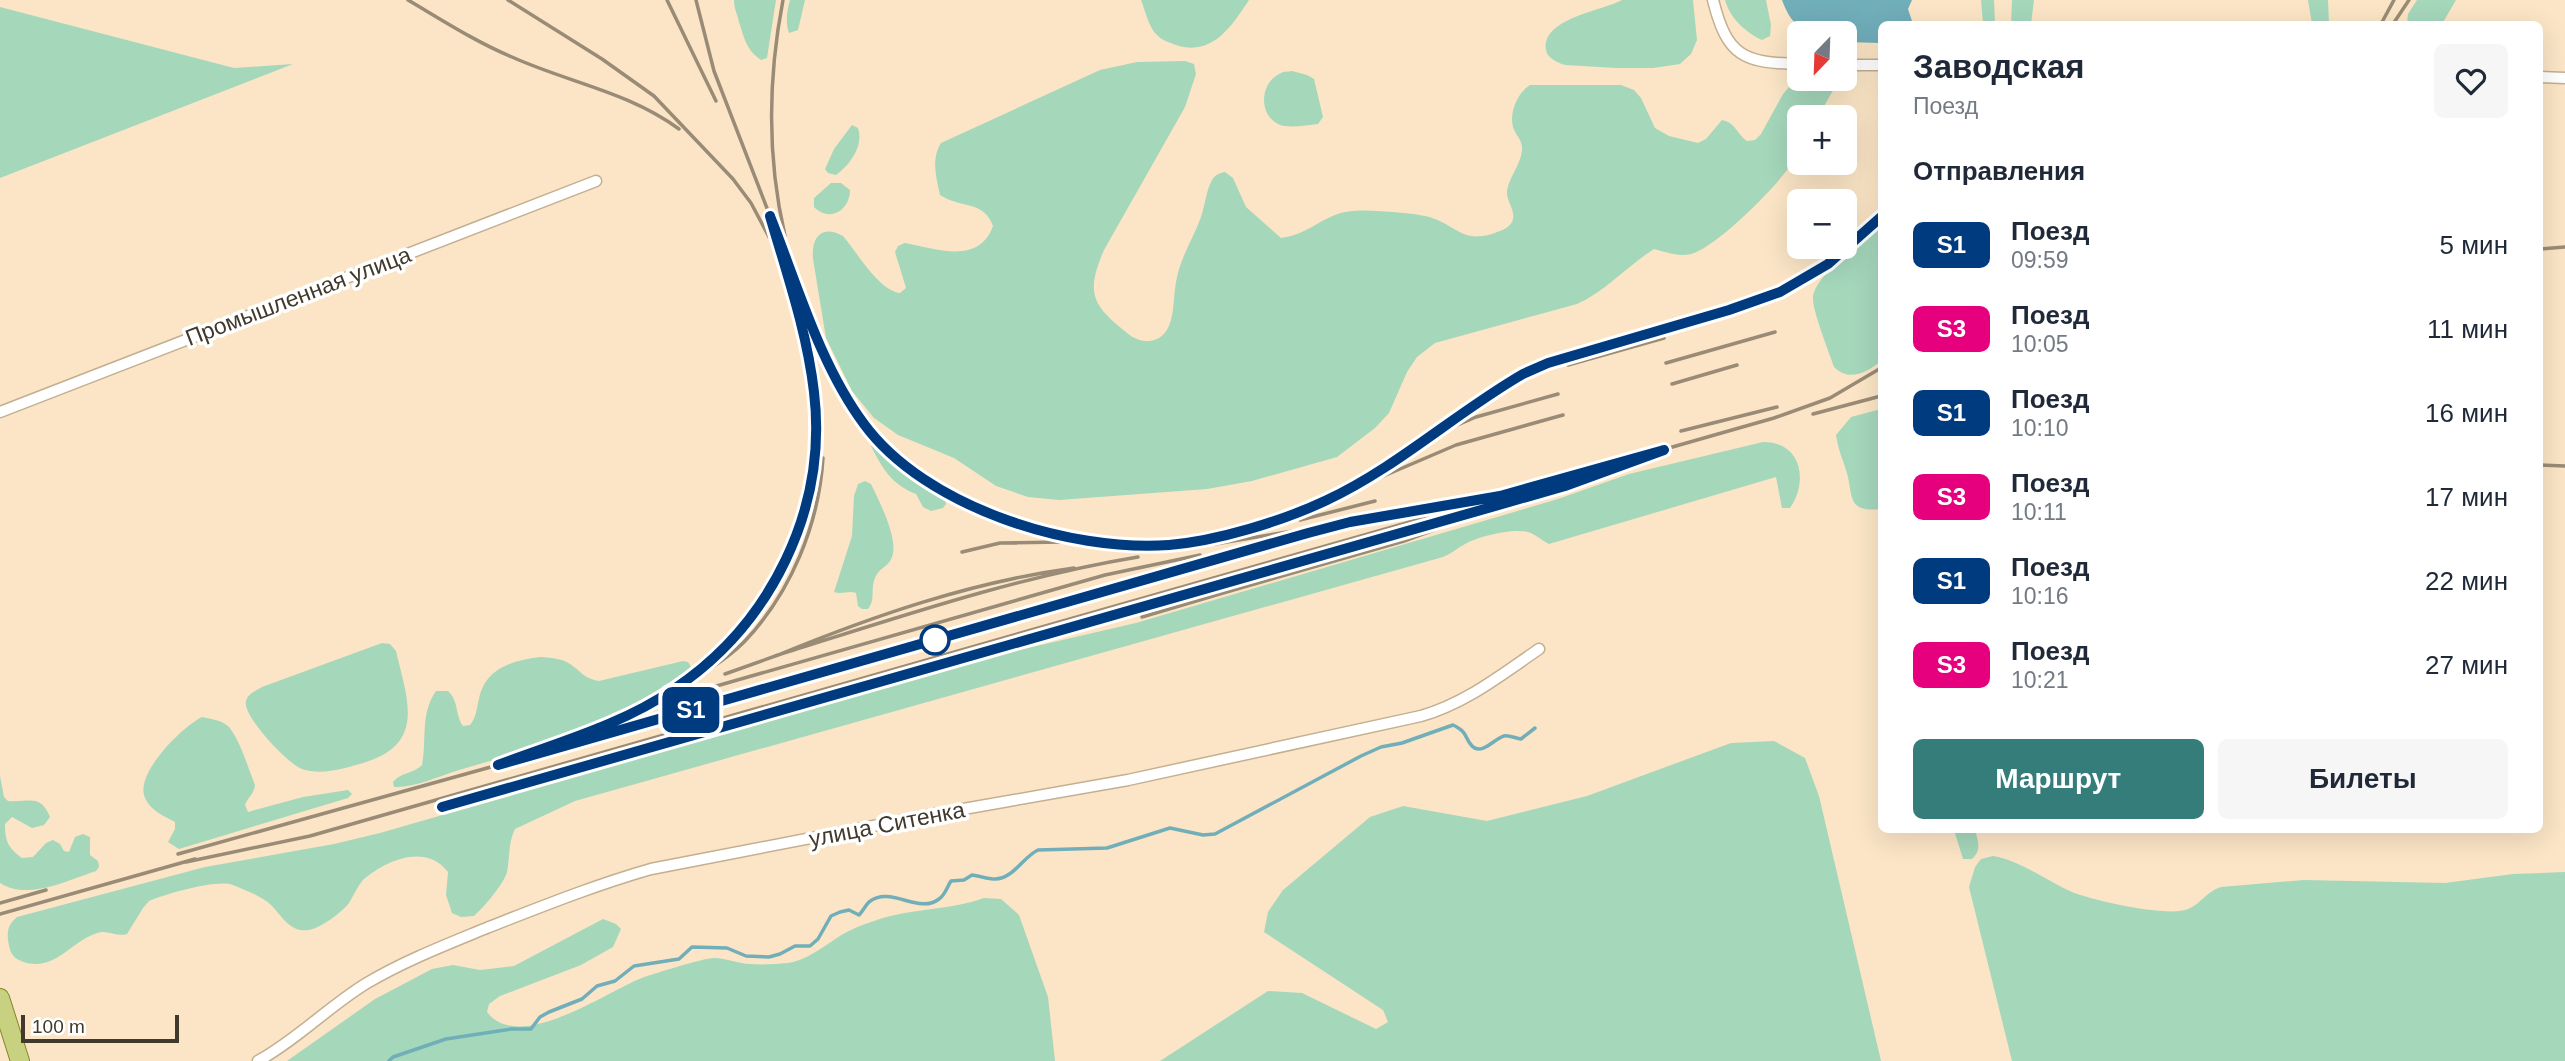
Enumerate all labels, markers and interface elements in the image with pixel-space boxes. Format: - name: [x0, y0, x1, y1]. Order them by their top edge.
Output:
- north arrow: [1787, 21, 1857, 91]
- map controls: [1787, 21, 1857, 259]
- button: heart: [2434, 44, 2508, 118]
- text: Заводская: [1913, 48, 2085, 85]
- text: Поезд: [1913, 93, 1978, 119]
- button: +: [1787, 105, 1857, 175]
- text: Отправления: [1913, 156, 2085, 186]
- button: −: [1787, 189, 1857, 259]
- text: Поезд: [2011, 216, 2089, 246]
- text: 5 мин: [2440, 230, 2508, 260]
- text: S1: [1937, 231, 1966, 258]
- street label: Промышленная улица: [182, 241, 415, 351]
- text: 09:59: [2011, 247, 2069, 273]
- text: Поезд: [2011, 300, 2089, 330]
- text: 11 мин: [2427, 314, 2508, 344]
- text: S3: [1937, 315, 1966, 342]
- text: 10:05: [2011, 331, 2069, 357]
- text: Поезд: [2011, 384, 2089, 414]
- text: 16 мин: [2425, 398, 2508, 428]
- text: S1: [1937, 399, 1966, 426]
- text: 10:10: [2011, 415, 2069, 441]
- text: Поезд: [2011, 468, 2089, 498]
- text: 17 мин: [2425, 482, 2508, 512]
- text: S3: [1937, 483, 1966, 510]
- text: 10:11: [2011, 499, 2067, 525]
- text: Поезд: [2011, 552, 2089, 582]
- text: 22 мин: [2425, 566, 2508, 596]
- text: S1: [1937, 567, 1966, 594]
- text: 10:16: [2011, 583, 2069, 609]
- unlabelled marker: [920, 625, 950, 655]
- text: Поезд: [2011, 636, 2089, 666]
- text: 27 мин: [2425, 650, 2508, 680]
- text: S3: [1937, 651, 1966, 678]
- text: 10:21: [2011, 667, 2069, 693]
- line badge: S1: [660, 687, 722, 733]
- text: S1: [676, 696, 706, 723]
- button: Маршрут: [1913, 739, 2204, 819]
- button: Билеты: [2218, 739, 2508, 819]
- street label: улица Ситенка: [807, 796, 967, 852]
- scale bar: [21, 1012, 178, 1044]
- text: 100 m: [32, 1016, 85, 1037]

